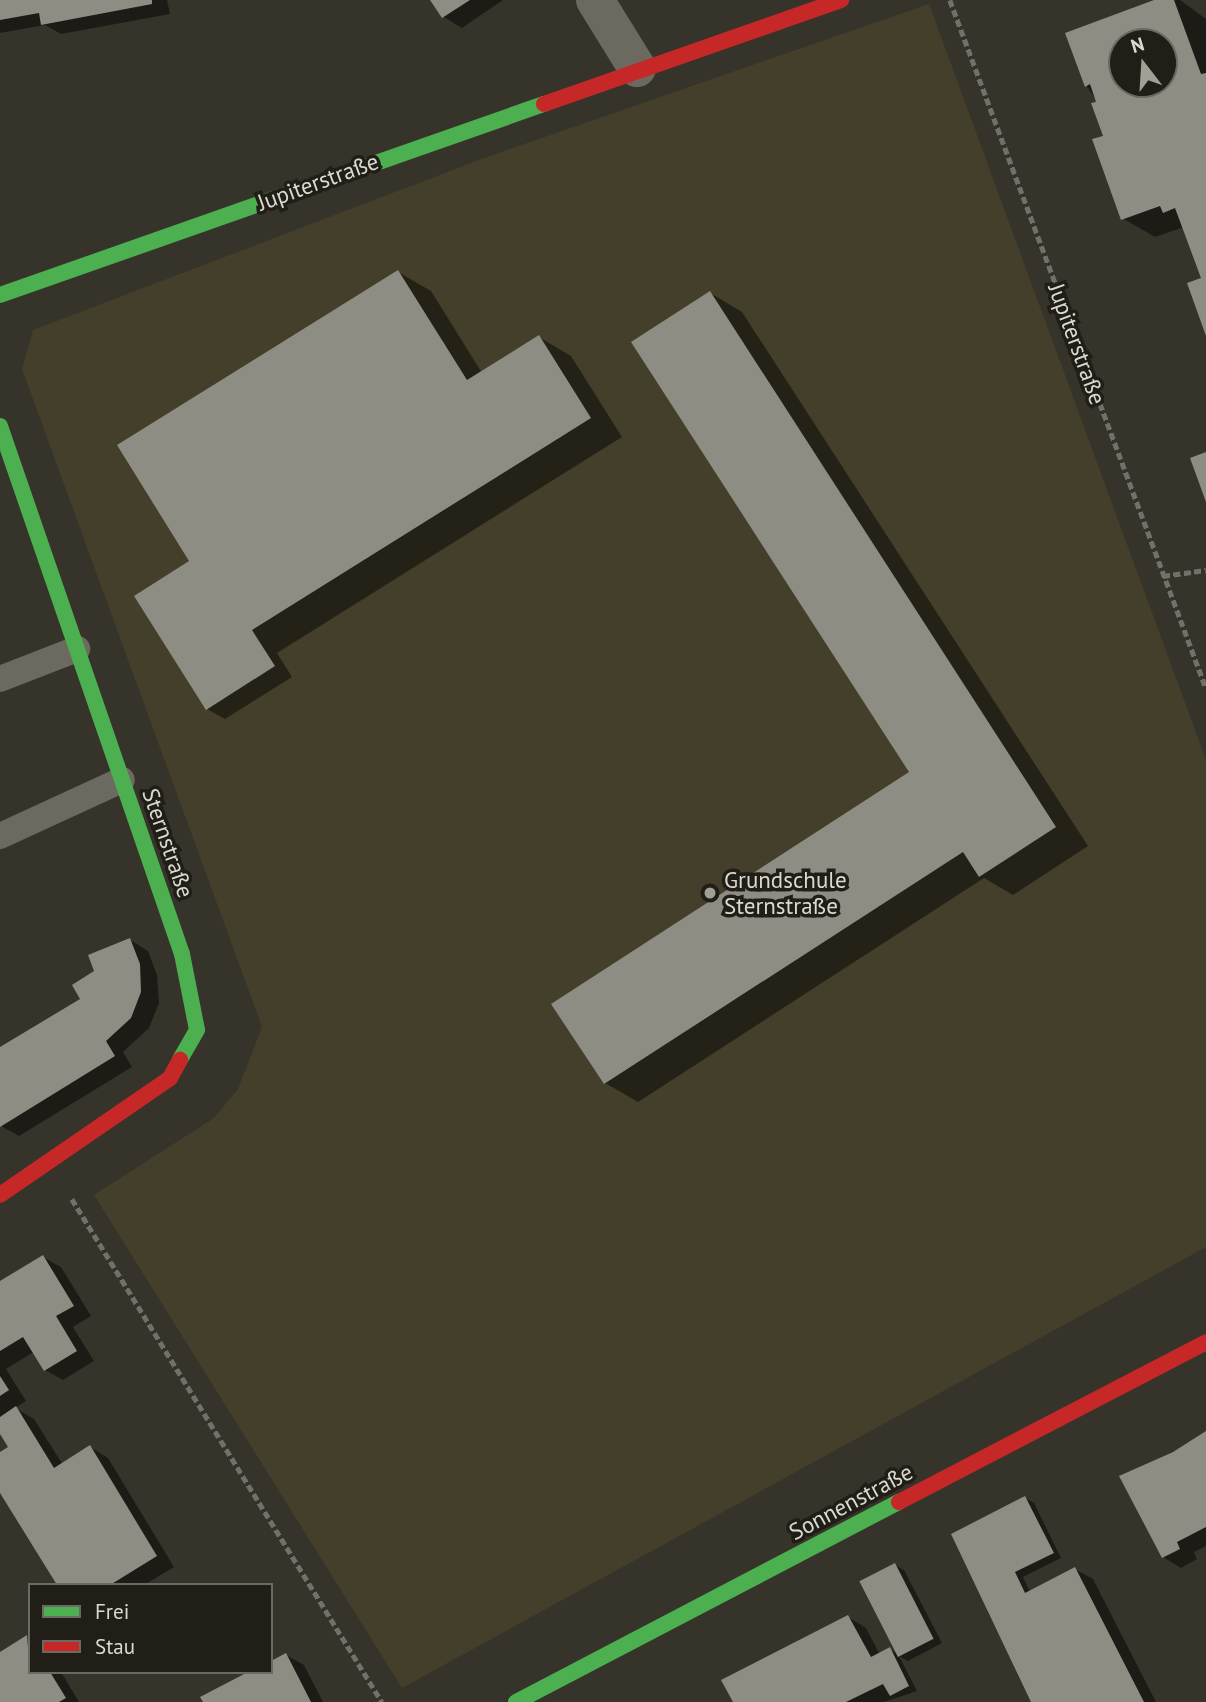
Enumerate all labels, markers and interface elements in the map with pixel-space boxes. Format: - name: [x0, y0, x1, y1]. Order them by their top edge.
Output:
- north arrow: [1108, 28, 1178, 98]
- text: N: [1128, 32, 1147, 58]
- street label: Jupiterstraße: [254, 147, 382, 217]
- street label: Jupiterstraße: [1042, 280, 1112, 408]
- street label: Sternstraße: [136, 785, 200, 901]
- place label: Grundschule Sternstraße: [724, 866, 847, 920]
- marker: Grundschule Sternstraße: [702, 885, 718, 901]
- street label: Sonnenstraße: [784, 1458, 918, 1546]
- legend: [28, 1583, 273, 1674]
- text: Frei: [95, 1598, 129, 1625]
- text: Stau: [95, 1633, 135, 1660]

